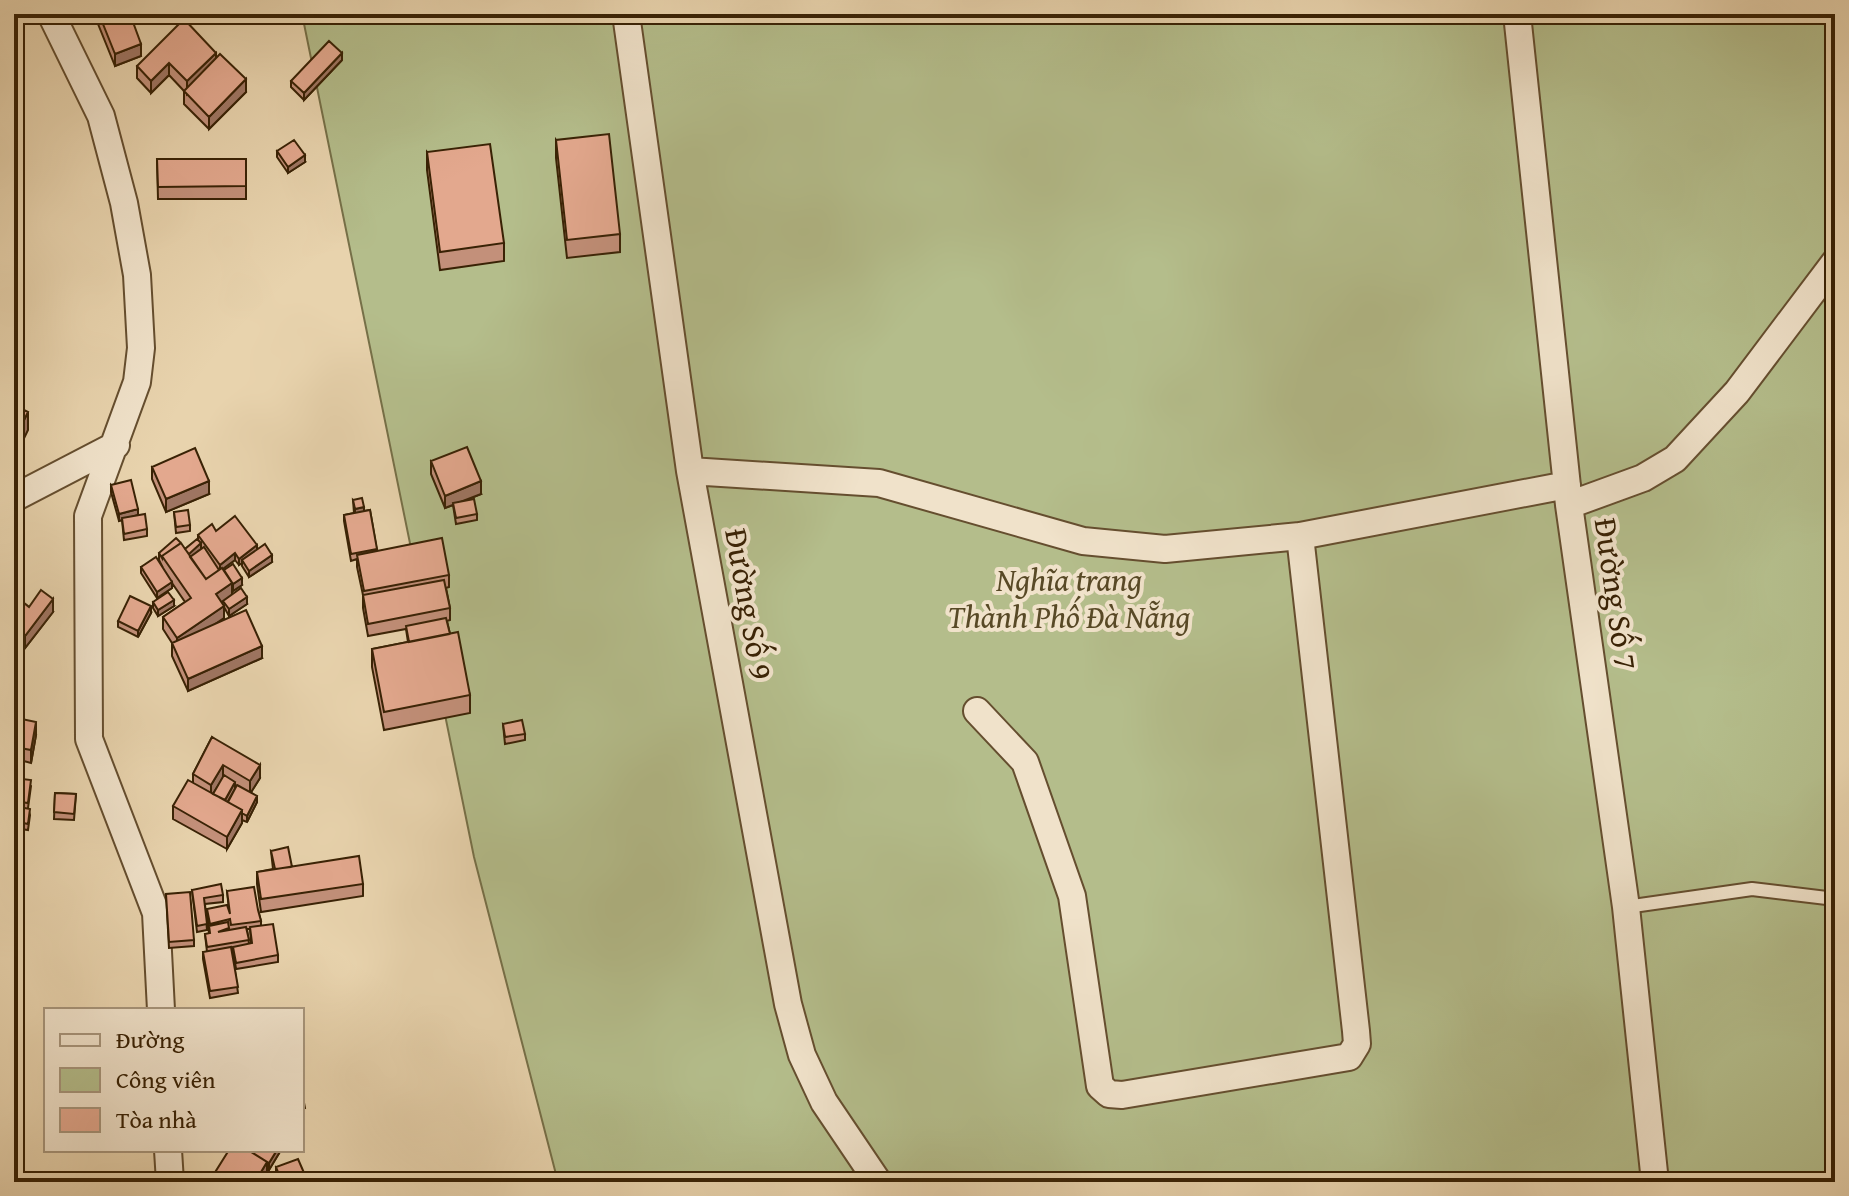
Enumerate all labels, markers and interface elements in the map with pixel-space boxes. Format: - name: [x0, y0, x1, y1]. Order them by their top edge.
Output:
- street label: Đường Số 7: [1583, 515, 1650, 673]
- street label: Đường Số 9: [713, 525, 786, 683]
- park label: Nghĩa trang Thành Phố Đà Nẵng: [948, 556, 1191, 640]
- legend: [44, 1008, 304, 1152]
- text: Đường: [116, 1022, 185, 1057]
- text: Công viên: [116, 1062, 216, 1097]
- text: Tòa nhà: [116, 1102, 197, 1137]

